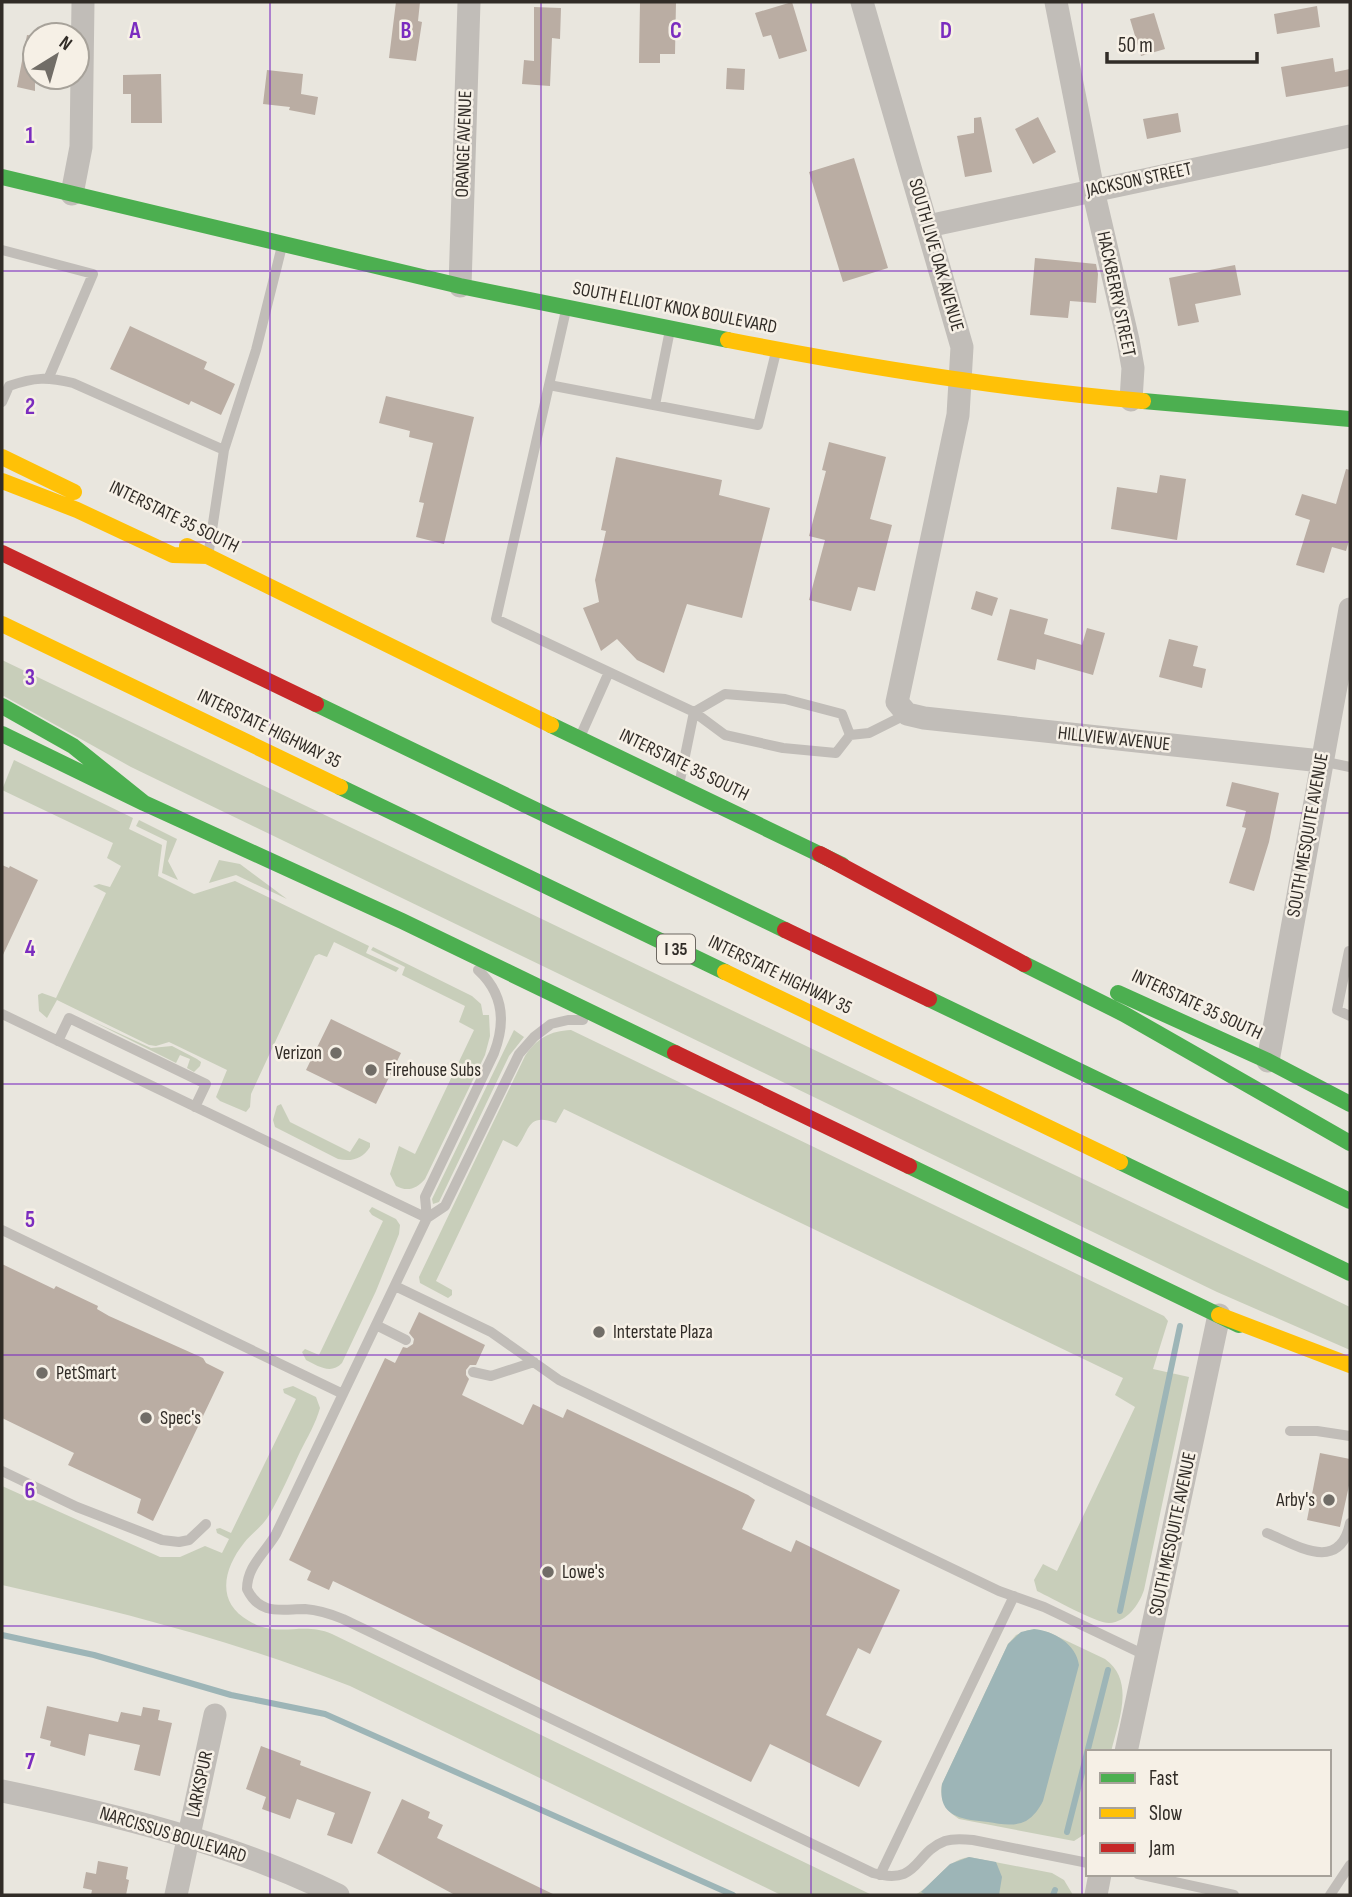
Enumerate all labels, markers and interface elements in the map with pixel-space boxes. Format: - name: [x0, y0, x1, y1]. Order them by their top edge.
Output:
- text: A: [129, 17, 142, 45]
- text: B: [401, 17, 412, 45]
- text: C: [670, 17, 682, 45]
- text: D: [940, 17, 952, 45]
- north arrow: [21, 21, 91, 91]
- scale bar: [1107, 21, 1258, 65]
- text: N: [54, 31, 76, 56]
- text: 50 m: [1118, 33, 1153, 58]
- street label: ORANGE AVENUE: [451, 90, 477, 198]
- text: 1: [25, 122, 35, 150]
- street label: JACKSON STREET: [1083, 158, 1194, 203]
- street label: SOUTH LIVE OAK AVENUE: [903, 176, 969, 334]
- street label: HACKBERRY STREET: [1091, 229, 1141, 359]
- street label: SOUTH ELLIOT KNOX BOULEVARD: [571, 277, 779, 339]
- text: 2: [25, 393, 35, 421]
- street label: INTERSTATE 35 SOUTH: [105, 476, 243, 558]
- text: 3: [25, 664, 35, 692]
- street label: INTERSTATE HIGHWAY 35: [193, 684, 345, 774]
- street label: HILLVIEW AVENUE: [1057, 722, 1171, 756]
- street label: INTERSTATE 35 SOUTH: [615, 724, 753, 806]
- street label: SOUTH MESQUITE AVENUE: [1282, 751, 1334, 919]
- street label: INTERSTATE HIGHWAY 35: [704, 930, 856, 1020]
- road number: I 35: [657, 934, 695, 964]
- text: 4: [25, 935, 36, 963]
- street label: INTERSTATE 35 SOUTH: [1128, 965, 1266, 1045]
- place label: Verizon: [275, 1042, 322, 1065]
- marker: Verizon: [328, 1045, 344, 1061]
- place label: Firehouse Subs: [385, 1059, 481, 1082]
- marker: Firehouse Subs: [363, 1062, 379, 1078]
- text: 5: [25, 1206, 35, 1234]
- place label: Interstate Plaza: [613, 1321, 713, 1344]
- marker: Interstate Plaza: [591, 1324, 607, 1340]
- place label: PetSmart: [56, 1362, 117, 1385]
- marker: PetSmart: [34, 1365, 50, 1381]
- place label: Spec's: [160, 1407, 201, 1430]
- marker: Spec's: [138, 1410, 154, 1426]
- street label: SOUTH MESQUITE AVENUE: [1144, 1450, 1202, 1618]
- text: 6: [25, 1477, 35, 1505]
- place label: Arby's: [1275, 1489, 1315, 1512]
- marker: Arby's: [1321, 1492, 1337, 1508]
- place label: Lowe's: [562, 1561, 605, 1584]
- marker: Lowe's: [540, 1564, 556, 1580]
- text: 7: [25, 1748, 35, 1776]
- street label: LARKSPUR: [182, 1749, 218, 1819]
- legend: [1086, 1750, 1331, 1876]
- text: Fast: [1149, 1766, 1179, 1791]
- text: Slow: [1149, 1801, 1183, 1826]
- street label: NARCISSUS BOULEVARD: [97, 1802, 249, 1868]
- text: Jam: [1148, 1836, 1175, 1861]

